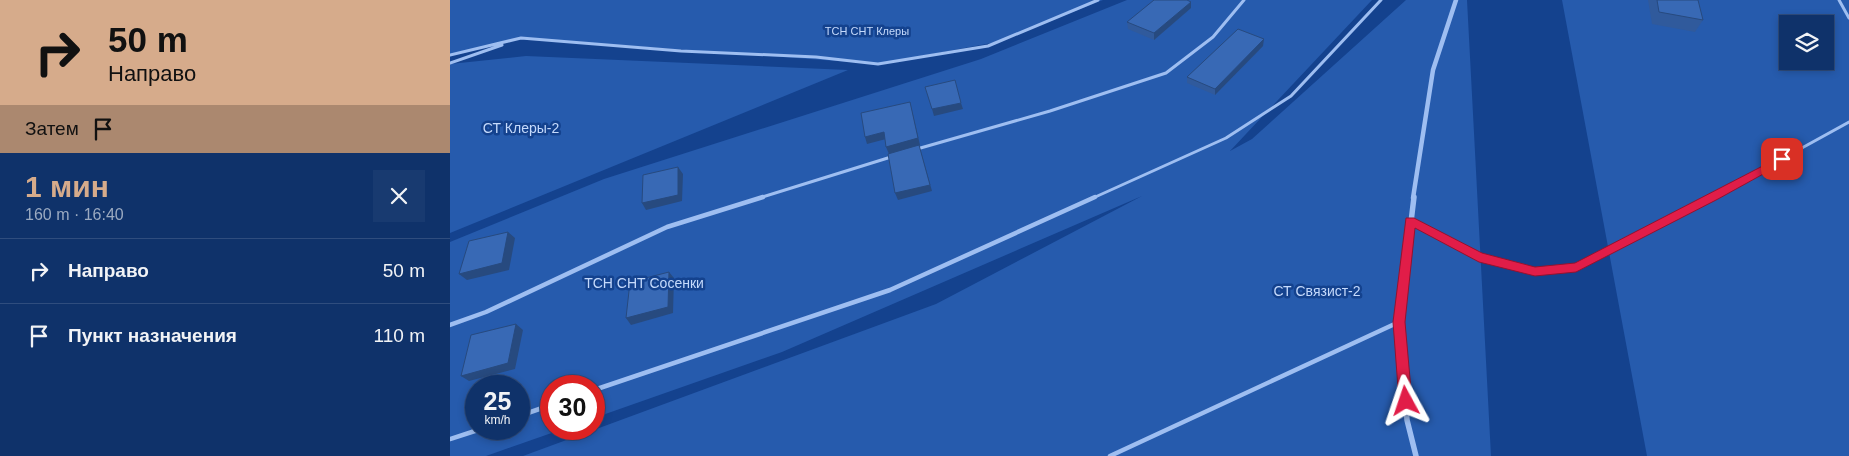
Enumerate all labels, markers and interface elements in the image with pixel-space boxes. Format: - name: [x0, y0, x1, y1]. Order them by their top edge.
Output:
- map controls: [1779, 15, 1834, 70]
- button: layers: [1779, 15, 1834, 70]
- icon: right: [25, 20, 90, 85]
- text: 50 m: [108, 20, 188, 59]
- park label: ТСН СНТ Клеры: [825, 25, 909, 37]
- text: Направо: [108, 61, 196, 86]
- icon: arrive: [89, 115, 117, 143]
- text: Затем: [25, 118, 79, 139]
- park label: СТ Клеры-2: [483, 120, 559, 136]
- pin: [1761, 138, 1803, 180]
- icon: arrive: [1768, 145, 1796, 173]
- text: 1 мин: [25, 170, 109, 203]
- button: close: [373, 170, 425, 222]
- text: 160 m · 16:40: [25, 206, 124, 223]
- icon: right: [25, 257, 53, 285]
- text: Направо: [68, 260, 149, 281]
- text: 50 m: [383, 260, 425, 281]
- park label: ТСН СНТ Сосенки: [584, 275, 704, 291]
- park label: СТ Связист-2: [1273, 283, 1361, 299]
- icon: arrive: [25, 322, 53, 350]
- text: Пункт назначения: [68, 325, 237, 346]
- text: 110 m: [374, 325, 425, 346]
- position arrow: [1379, 374, 1431, 426]
- speed limit sign: 30: [540, 375, 605, 440]
- text: 25: [484, 387, 511, 415]
- text: km/h: [484, 413, 511, 427]

